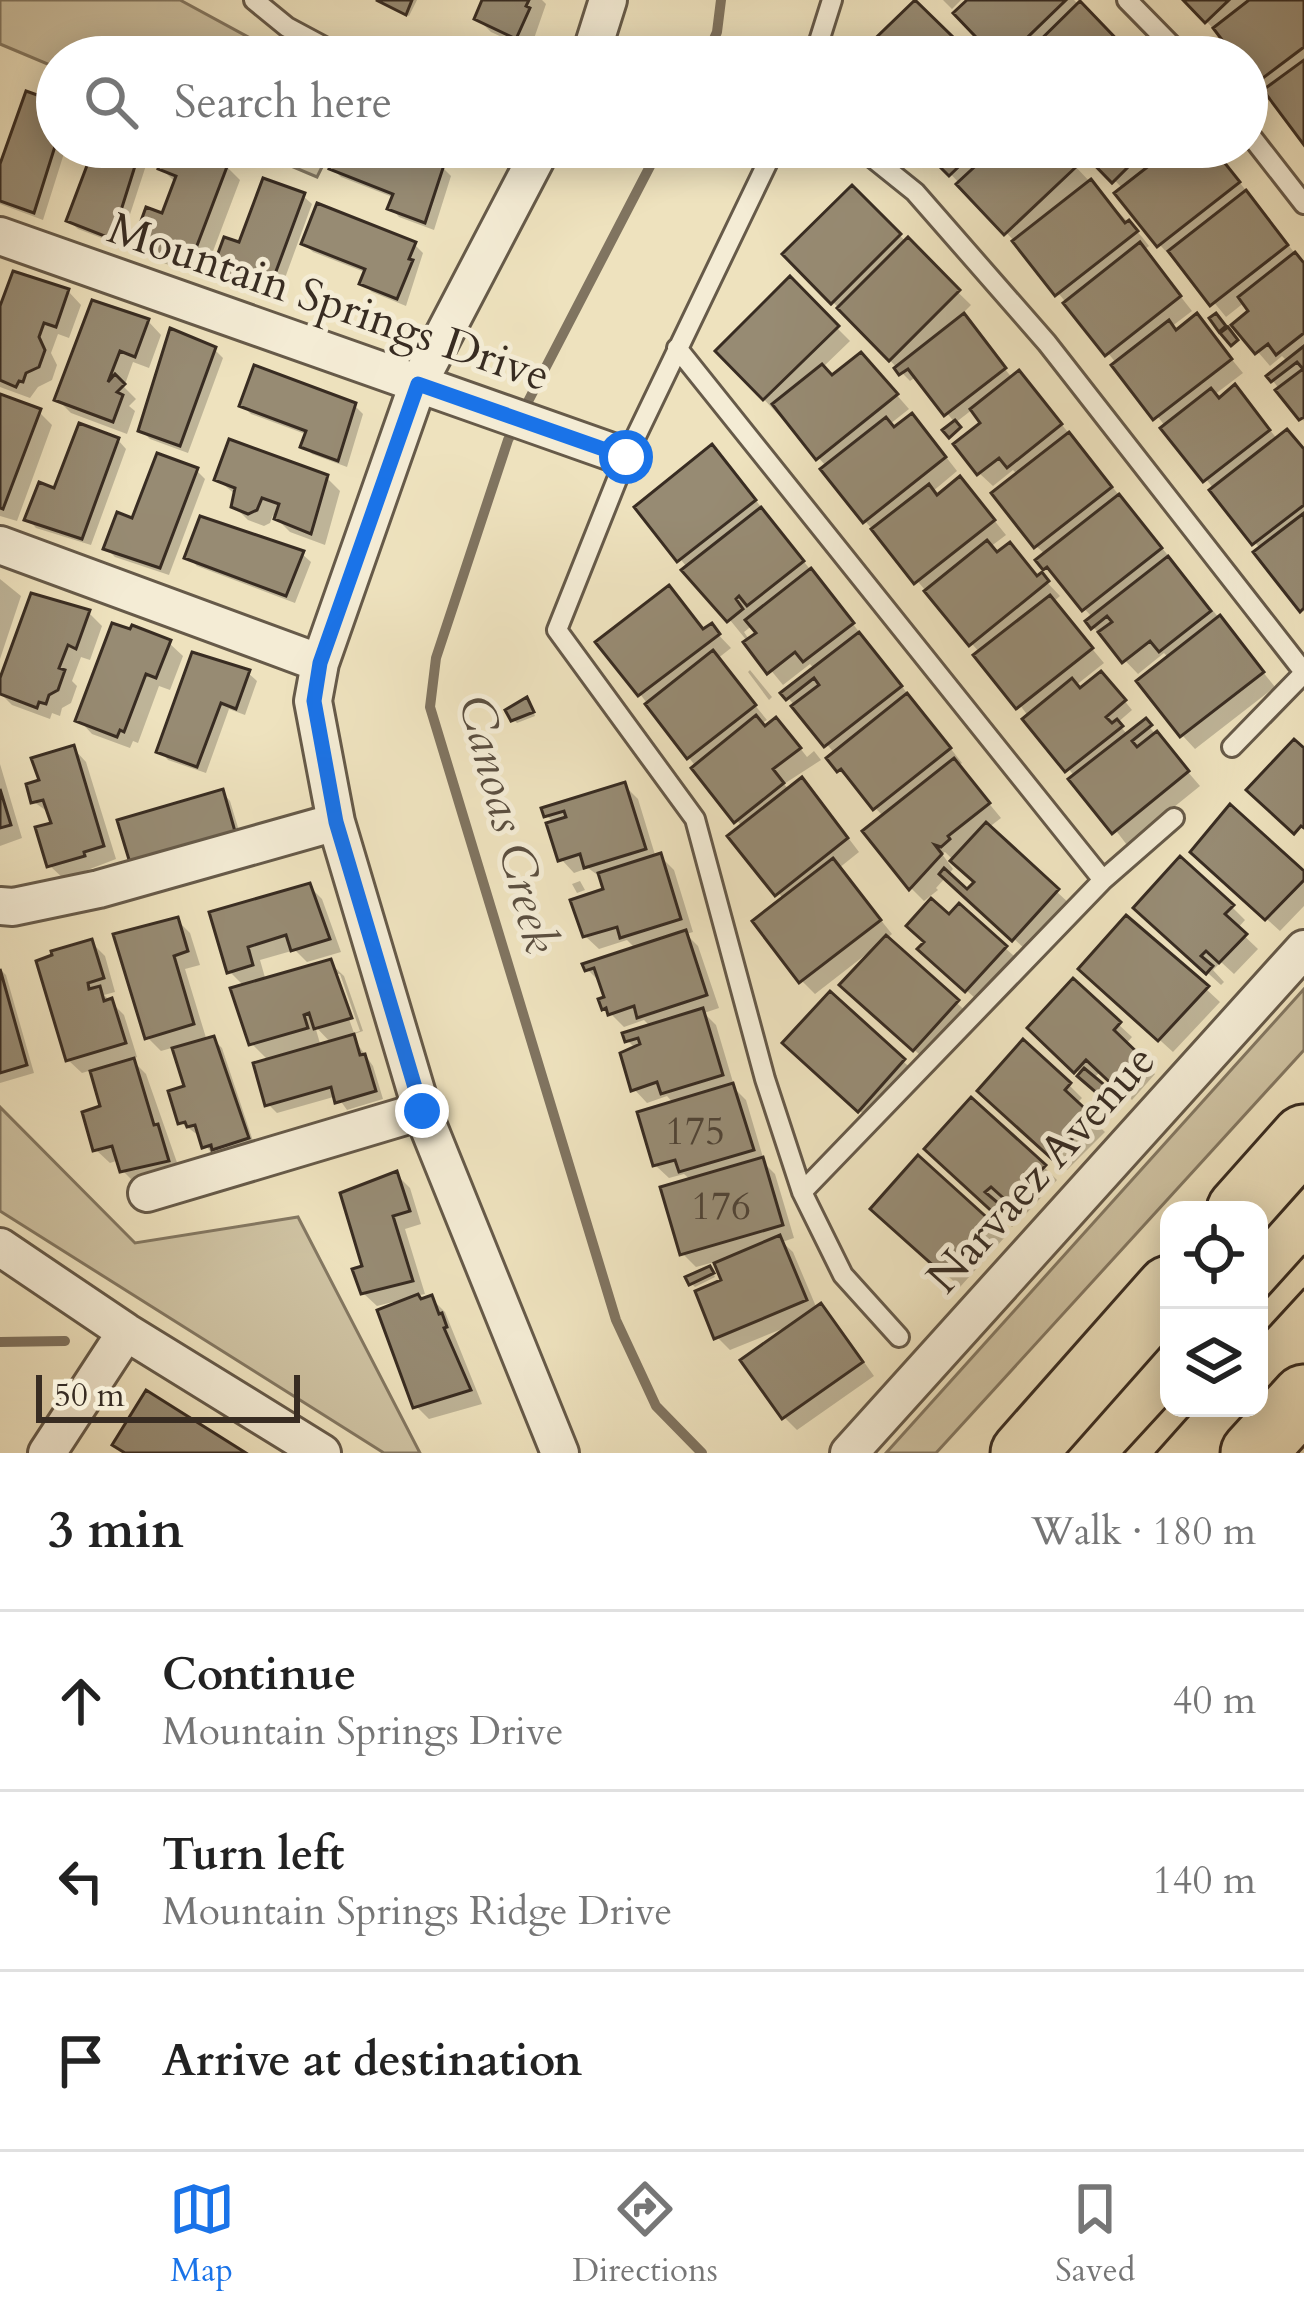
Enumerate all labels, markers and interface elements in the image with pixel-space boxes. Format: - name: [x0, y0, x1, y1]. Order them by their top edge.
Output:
- search box: [36, 36, 1268, 168]
- icon: search: [78, 69, 144, 135]
- text: Search here: [174, 72, 392, 133]
- street label: Mountain Springs Drive: [100, 198, 558, 406]
- route start: [599, 430, 653, 484]
- water label: Canoas Creek: [442, 688, 574, 960]
- street label: Narvaez Avenue: [913, 1032, 1169, 1306]
- route end: [395, 1084, 449, 1138]
- house number: 175: [665, 1105, 725, 1158]
- house number: 176: [691, 1180, 751, 1233]
- map controls: [1160, 1201, 1268, 1417]
- button: locate: [1160, 1201, 1268, 1309]
- button: layers: [1160, 1309, 1268, 1417]
- scale bar: [36, 1369, 300, 1422]
- text: 50 m: [54, 1373, 125, 1418]
- text: 3 min: [48, 1496, 184, 1566]
- text: Walk · 180 m: [1031, 1505, 1256, 1558]
- text: Continue: [162, 1644, 356, 1705]
- icon: ahead: [48, 1668, 114, 1734]
- text: 40 m: [1173, 1674, 1256, 1727]
- text: Mountain Springs Drive: [162, 1705, 564, 1758]
- text: Turn left: [162, 1824, 344, 1885]
- icon: left: [48, 1848, 114, 1914]
- text: 140 m: [1153, 1854, 1256, 1907]
- text: Mountain Springs Ridge Drive: [162, 1885, 672, 1938]
- icon: arrive: [48, 2028, 114, 2094]
- text: Arrive at destination: [162, 2030, 582, 2091]
- tab: Map: [169, 2176, 235, 2293]
- tab: Directions: [572, 2176, 718, 2293]
- tab: Saved: [1055, 2176, 1135, 2293]

